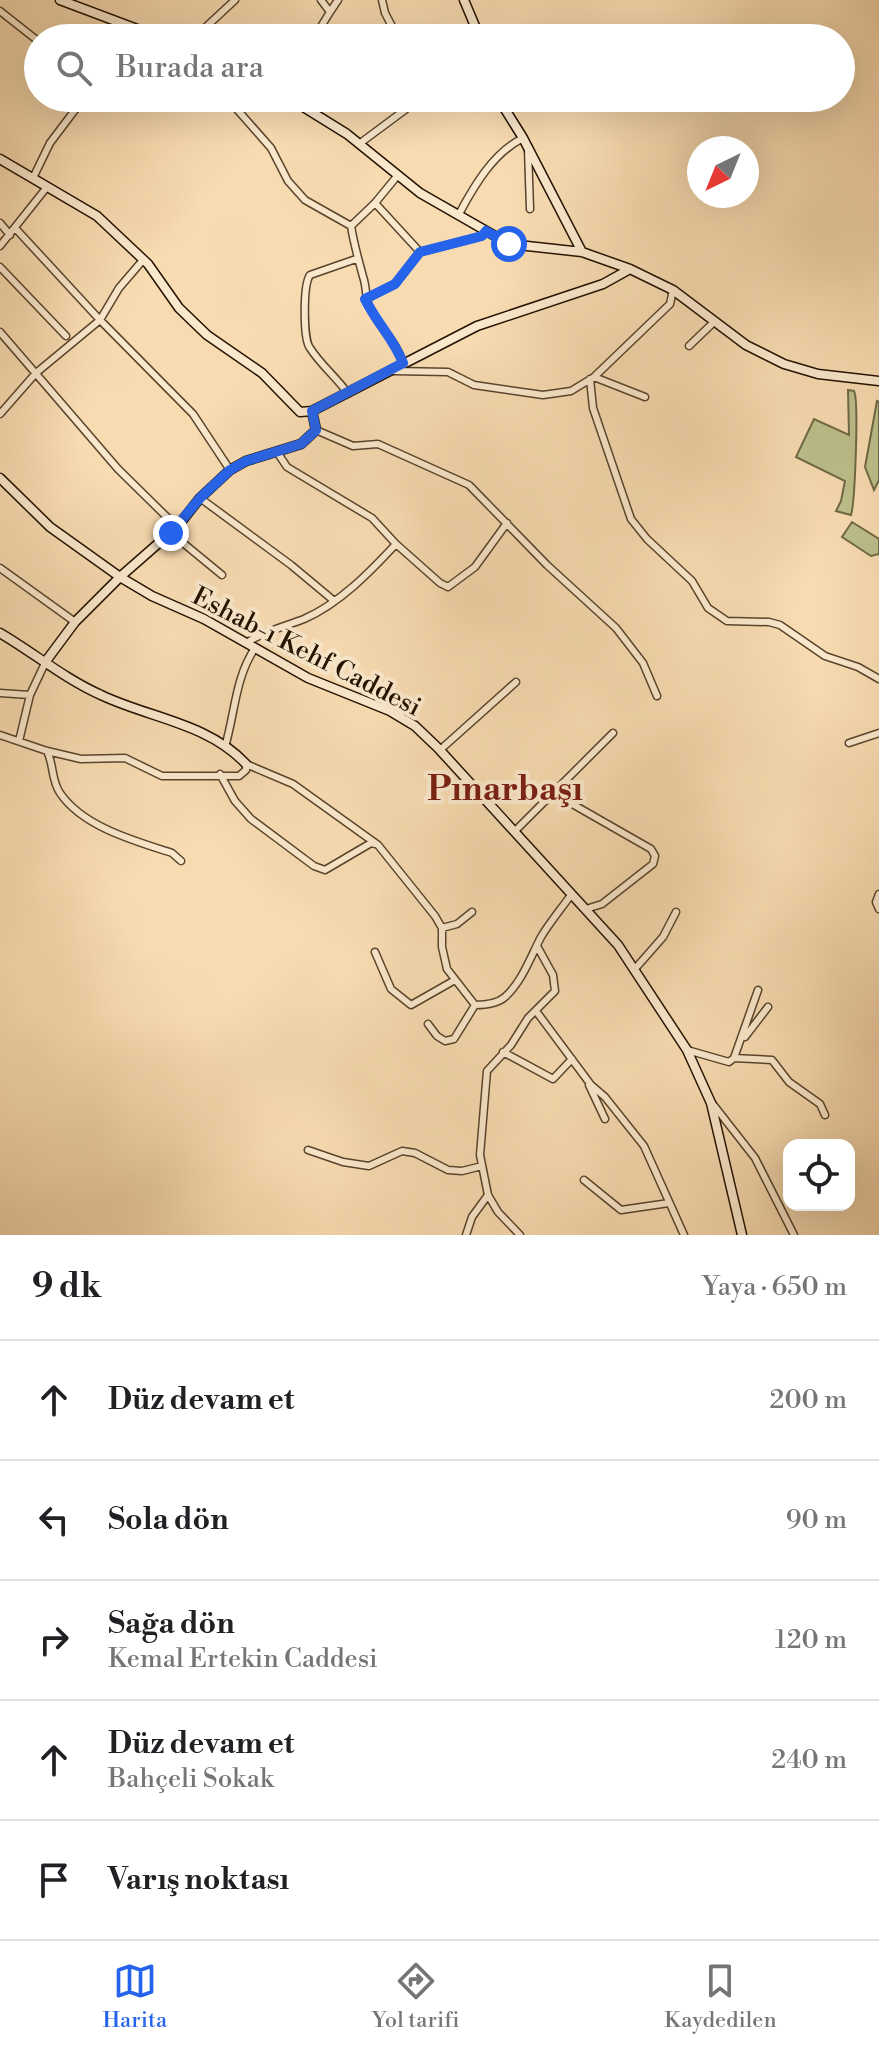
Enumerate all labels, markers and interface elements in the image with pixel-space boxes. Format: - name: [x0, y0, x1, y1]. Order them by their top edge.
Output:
- search box: [24, 24, 855, 112]
- icon: search: [52, 46, 96, 90]
- text: Burada ara: [116, 49, 264, 87]
- north arrow: [687, 136, 759, 208]
- route start: [491, 226, 527, 262]
- route end: [153, 515, 189, 551]
- street label: Eshab-ı Kehf Caddesi: [187, 580, 426, 724]
- district label: Pınarbaşı: [427, 769, 583, 811]
- map controls: [783, 1139, 855, 1211]
- button: locate: [783, 1139, 855, 1211]
- text: 9 dk: [32, 1266, 101, 1308]
- text: Yaya · 650 m: [702, 1271, 847, 1303]
- icon: ahead: [32, 1378, 76, 1422]
- text: Düz devam et: [108, 1381, 294, 1419]
- text: 200 m: [770, 1384, 847, 1416]
- icon: left: [32, 1498, 76, 1542]
- text: Sola dön: [108, 1501, 229, 1539]
- text: 90 m: [786, 1504, 847, 1536]
- text: Sağa dön: [108, 1605, 235, 1643]
- icon: right: [32, 1618, 76, 1662]
- text: 120 m: [775, 1624, 847, 1656]
- text: Kemal Ertekin Caddesi: [108, 1643, 378, 1675]
- text: Düz devam et: [108, 1725, 294, 1763]
- icon: ahead: [32, 1738, 76, 1782]
- text: 240 m: [771, 1744, 847, 1776]
- text: Bahçeli Sokak: [108, 1763, 274, 1795]
- icon: arrive: [32, 1858, 76, 1902]
- text: Varış noktası: [108, 1861, 289, 1899]
- tab: Harita: [102, 1959, 167, 2034]
- tab: Yol tarifi: [372, 1959, 459, 2034]
- tab: Kaydedilen: [664, 1959, 777, 2034]

